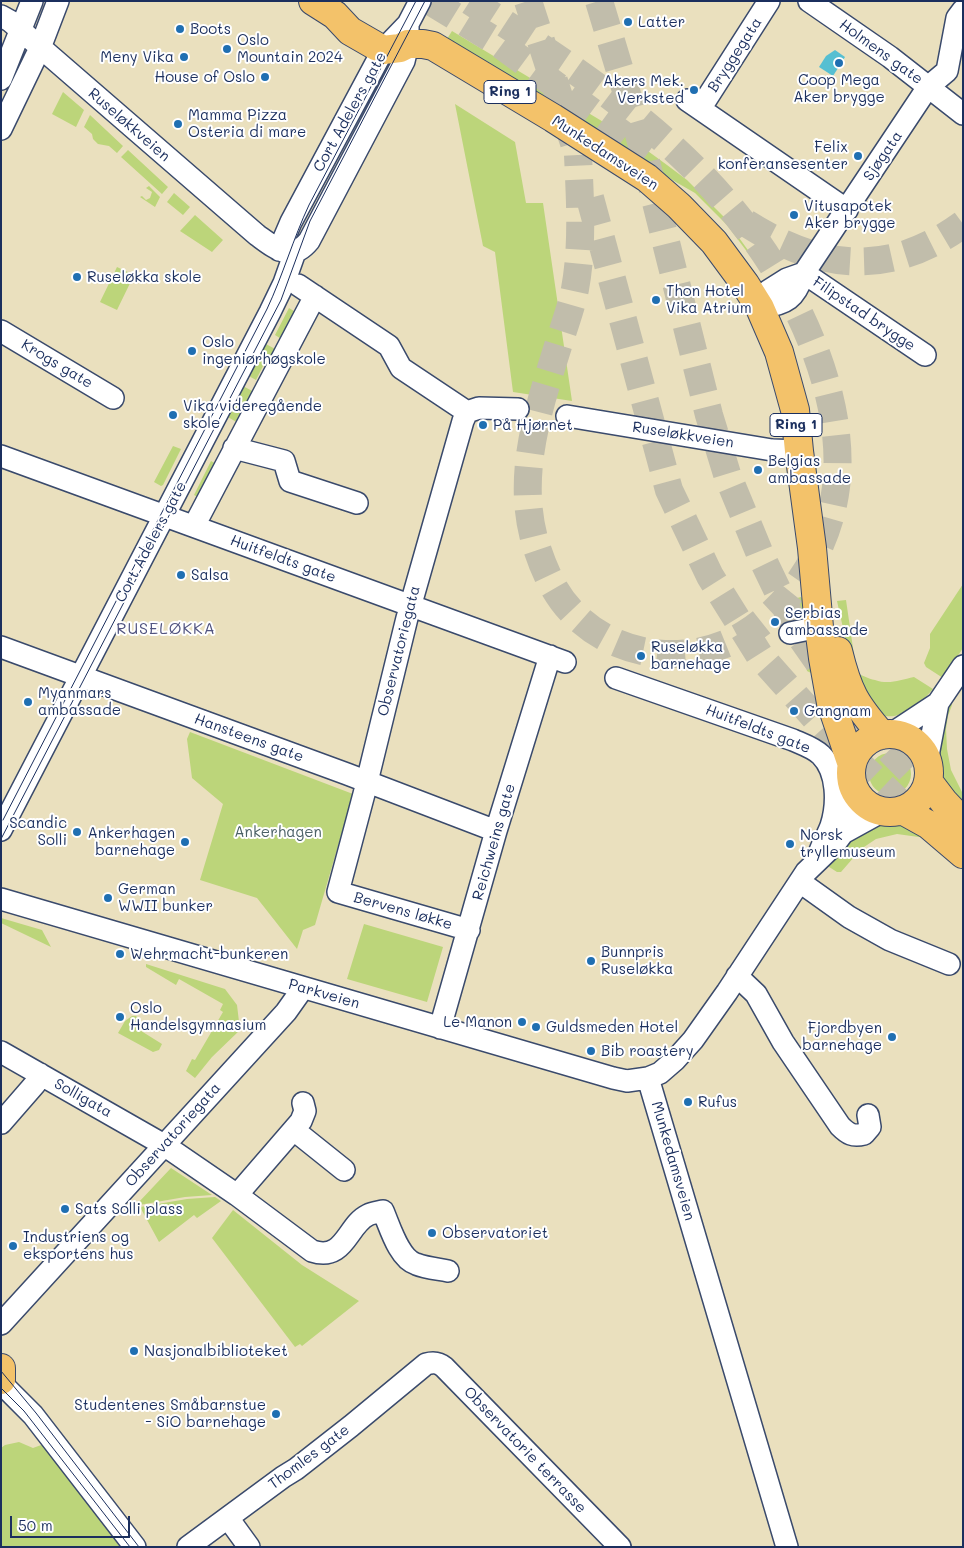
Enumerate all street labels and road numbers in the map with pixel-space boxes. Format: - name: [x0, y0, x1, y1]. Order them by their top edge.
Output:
- street label: Bryggegata: [704, 14, 766, 96]
- street label: Holmens gate: [836, 16, 926, 88]
- street label: Cort Adelers gate: [310, 49, 390, 175]
- road number: Ring 1: [484, 80, 536, 104]
- street label: Ruseløkkveien: [84, 85, 174, 165]
- street label: Munkedamsveien: [548, 112, 662, 194]
- street label: Sjøgata: [860, 128, 906, 184]
- street label: Filipstad brygge: [809, 273, 919, 355]
- street label: Krogs gate: [18, 336, 96, 392]
- road number: Ring 1: [770, 414, 822, 436]
- street label: Ruseløkkveien: [631, 418, 735, 452]
- street label: Cort Adelers gate: [112, 478, 190, 606]
- street label: Huitfeldts gate: [228, 532, 338, 586]
- street label: Observatoriegata: [374, 584, 424, 718]
- street label: Huitfeldts gate: [703, 701, 813, 757]
- street label: Hansteens gate: [192, 710, 306, 766]
- street label: Reichweins gate: [469, 782, 519, 902]
- street label: Bervens løkke: [352, 888, 454, 934]
- street label: Parkveien: [286, 975, 362, 1013]
- street label: Solligata: [51, 1075, 115, 1121]
- street label: Observatoriegata: [122, 1079, 224, 1191]
- street label: Munkedamsveien: [647, 1099, 699, 1223]
- street label: Observatorie terrasse: [460, 1383, 590, 1517]
- street label: Thomles gate: [265, 1421, 353, 1493]

